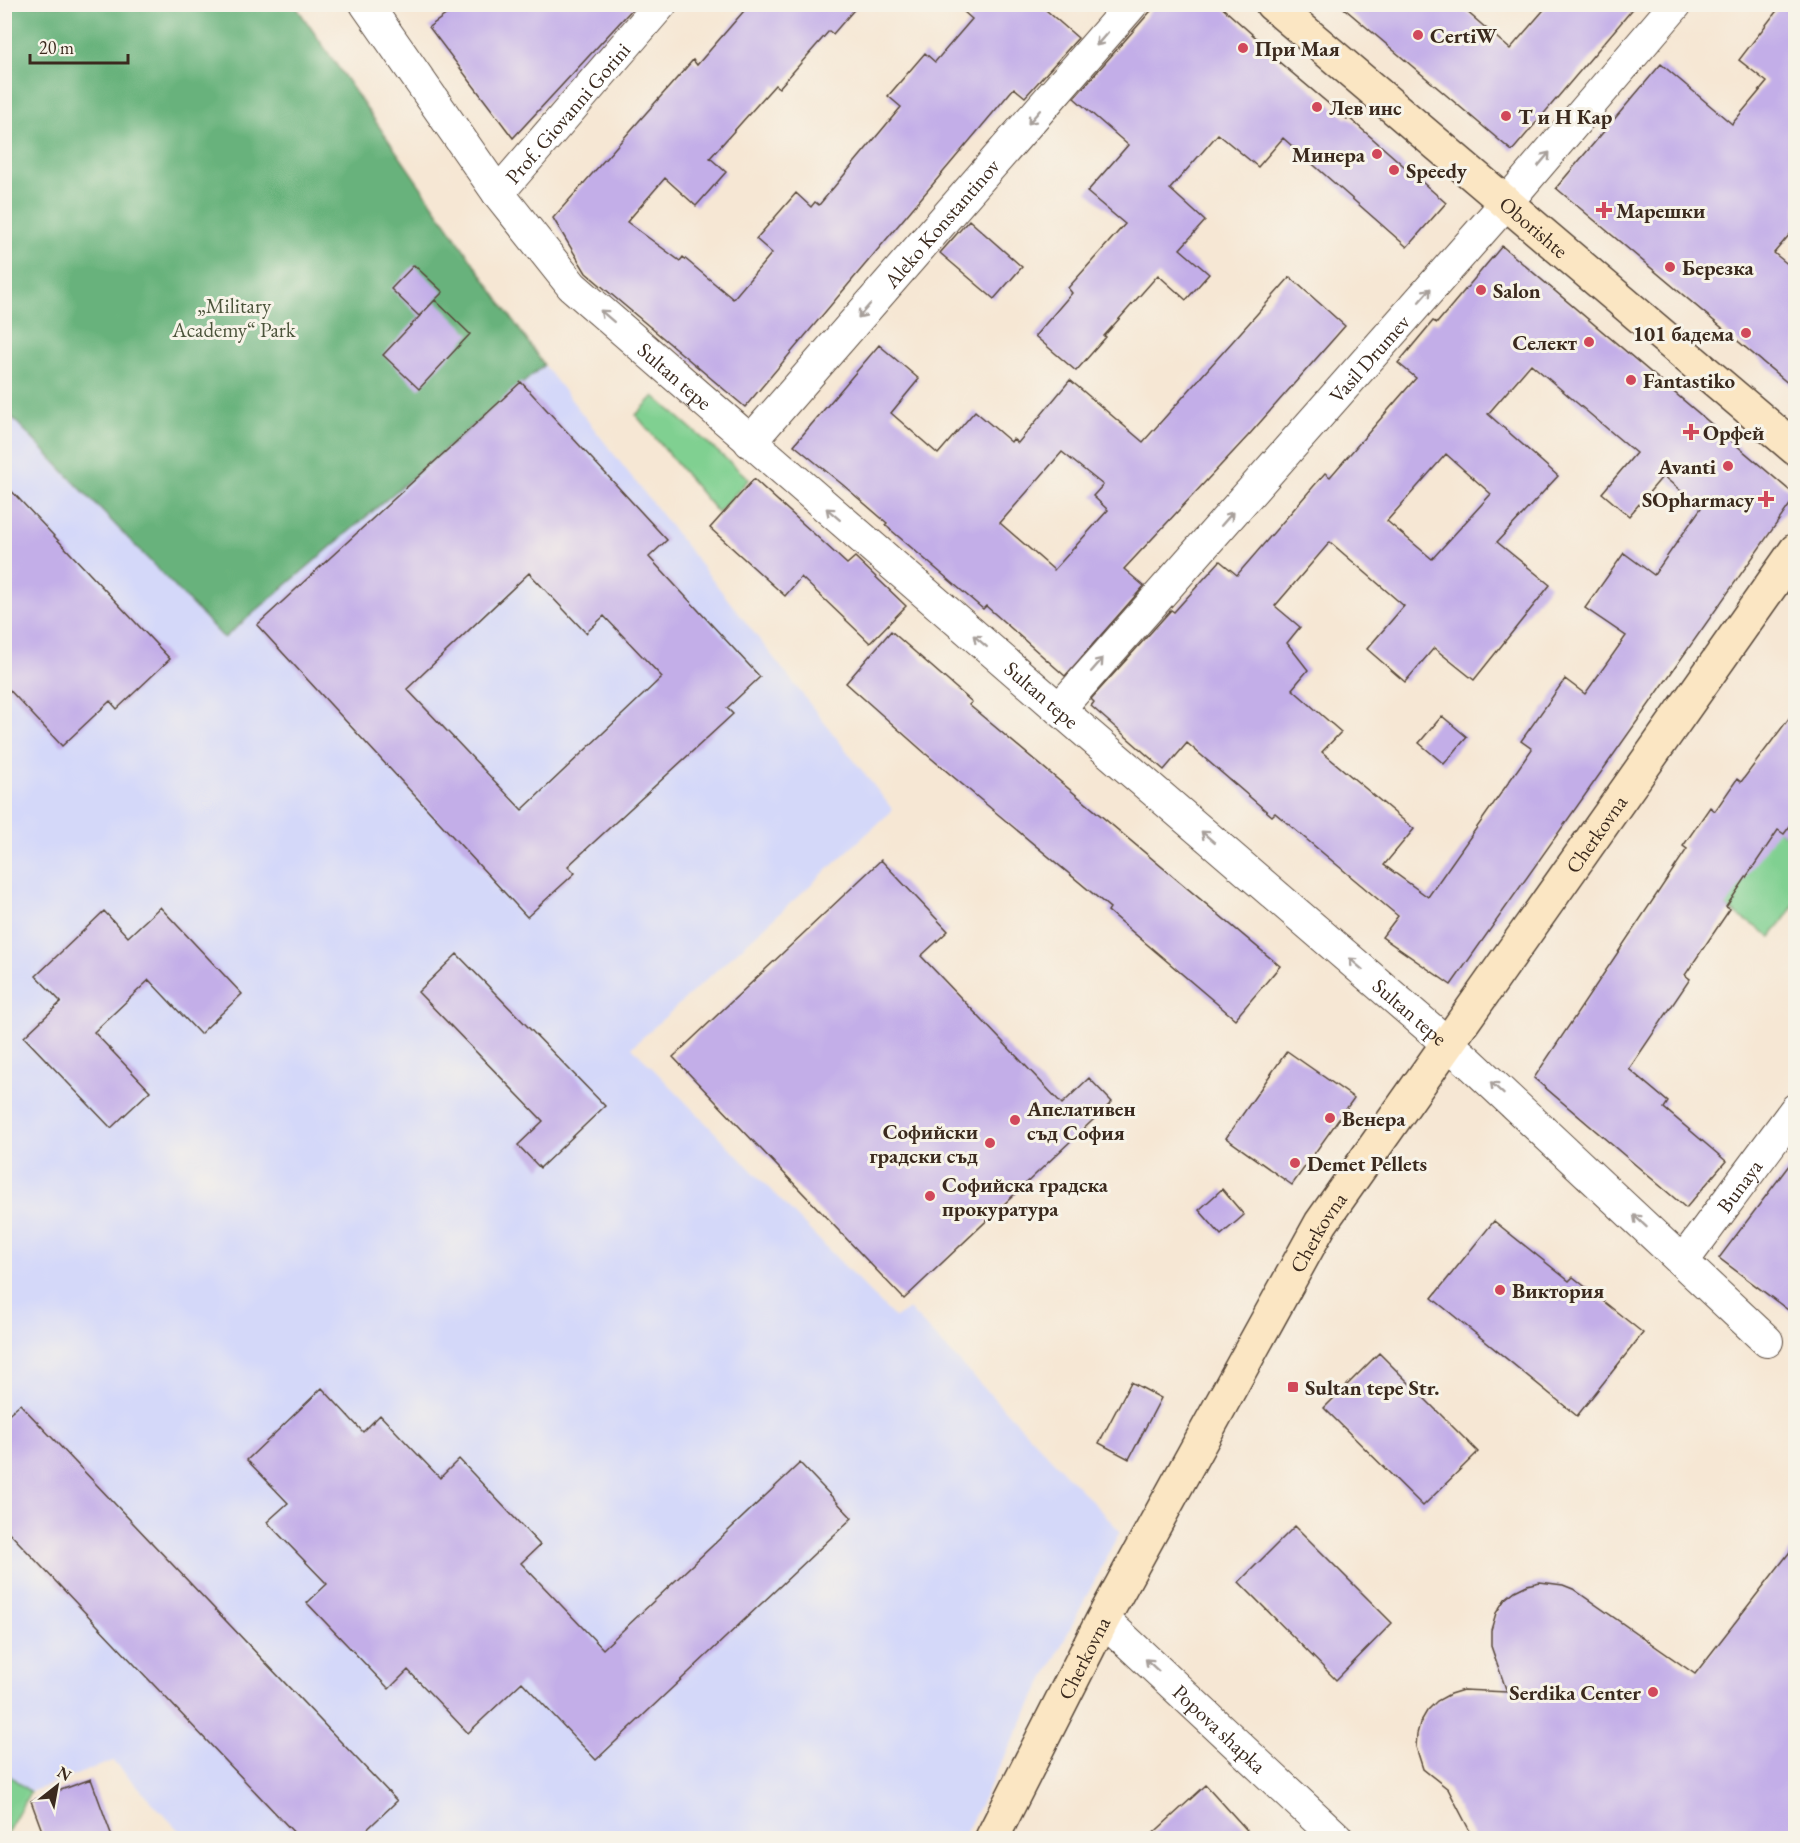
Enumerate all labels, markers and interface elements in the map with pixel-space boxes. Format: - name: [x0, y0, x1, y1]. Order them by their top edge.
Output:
- place label: CertiW: [1430, 22, 1498, 49]
- scale bar: [30, 27, 128, 65]
- marker: CertiW: [1411, 28, 1425, 42]
- one-way arrow: [1096, 31, 1109, 47]
- place label: При Мая: [1255, 35, 1340, 62]
- text: 20 m: [39, 36, 74, 59]
- street label: Prof. Giovanni Gorini: [499, 36, 636, 189]
- marker: При Мая: [1236, 41, 1250, 55]
- place label: Лев инс: [1329, 94, 1402, 121]
- marker: Лев инс: [1310, 100, 1324, 114]
- place label: Т и Н Кар: [1518, 103, 1613, 130]
- one-way arrow: [1027, 109, 1041, 124]
- marker: Т и Н Кар: [1499, 109, 1513, 123]
- place label: Минера: [1292, 141, 1366, 168]
- marker: Минера: [1370, 147, 1384, 161]
- street label: Aleko Konstantinov: [877, 152, 1006, 294]
- one-way arrow: [1537, 152, 1551, 167]
- place label: Speedy: [1406, 157, 1468, 184]
- marker: Speedy: [1387, 163, 1401, 177]
- street label: Oborishte: [1494, 190, 1574, 263]
- place label: Марешки: [1616, 197, 1705, 224]
- marker: Марешки: [1597, 203, 1611, 217]
- place label: Березка: [1682, 254, 1754, 281]
- marker: Березка: [1663, 260, 1677, 274]
- place label: Salon: [1493, 277, 1541, 304]
- marker: Salon: [1474, 283, 1488, 297]
- one-way arrow: [1418, 287, 1432, 302]
- park label: „Military Academy“ Park: [171, 292, 297, 343]
- one-way arrow: [857, 303, 871, 318]
- street label: Vasil Drumev: [1323, 308, 1416, 408]
- one-way arrow: [600, 309, 615, 323]
- place label: 101 бадема: [1633, 320, 1735, 347]
- marker: 101 бадема: [1739, 326, 1753, 340]
- place label: Селект: [1512, 329, 1578, 356]
- marker: Селект: [1582, 335, 1596, 349]
- street label: Sultan tepe: [632, 336, 718, 415]
- place label: Fantastiko: [1643, 367, 1735, 394]
- marker: Fantastiko: [1624, 373, 1638, 387]
- place label: Орфей: [1703, 419, 1764, 446]
- marker: Орфей: [1684, 425, 1698, 439]
- place label: Avanti: [1657, 453, 1716, 480]
- marker: Avanti: [1721, 459, 1735, 473]
- place label: SOpharmacy: [1642, 486, 1755, 513]
- marker: SOpharmacy: [1759, 492, 1773, 506]
- one-way arrow: [826, 507, 841, 521]
- one-way arrow: [1220, 511, 1233, 527]
- one-way arrow: [972, 635, 988, 648]
- street label: Sultan tepe: [999, 655, 1085, 734]
- one-way arrow: [1090, 658, 1104, 673]
- street label: Cherkovna: [1559, 789, 1633, 878]
- one-way arrow: [1201, 830, 1216, 844]
- one-way arrow: [1348, 958, 1364, 972]
- street label: Sultan tepe: [1367, 972, 1453, 1051]
- one-way arrow: [1490, 1081, 1505, 1095]
- place label: Апелативен съд София: [1026, 1095, 1136, 1146]
- place label: Венера: [1342, 1105, 1406, 1132]
- marker: Венера: [1323, 1111, 1337, 1125]
- marker: Апелативен съд София: [1008, 1113, 1022, 1127]
- place label: Софийски градски съд: [869, 1118, 978, 1169]
- marker: Софийски градски съд: [983, 1136, 997, 1150]
- place label: Demet Pellets: [1307, 1150, 1427, 1177]
- street label: Bunaya: [1710, 1153, 1768, 1218]
- marker: Demet Pellets: [1288, 1156, 1302, 1170]
- place label: Софийска градска прокуратура: [942, 1171, 1109, 1222]
- street label: Cherkovna: [1283, 1186, 1353, 1277]
- marker: Софийска градска прокуратура: [923, 1189, 937, 1203]
- one-way arrow: [1632, 1214, 1647, 1228]
- place label: Виктория: [1512, 1277, 1604, 1304]
- marker: Виктория: [1493, 1283, 1507, 1297]
- place label: Sultan tepe Str.: [1305, 1374, 1439, 1401]
- marker: Sultan tepe Str.: [1286, 1380, 1300, 1394]
- street label: Cherkovna: [1051, 1611, 1116, 1704]
- one-way arrow: [1145, 1658, 1160, 1672]
- street label: Popova shapka: [1167, 1678, 1273, 1779]
- place label: Serdika Center: [1509, 1679, 1641, 1706]
- marker: Serdika Center: [1646, 1685, 1660, 1699]
- north arrow: [27, 1756, 87, 1816]
- text: N: [54, 1761, 75, 1786]

